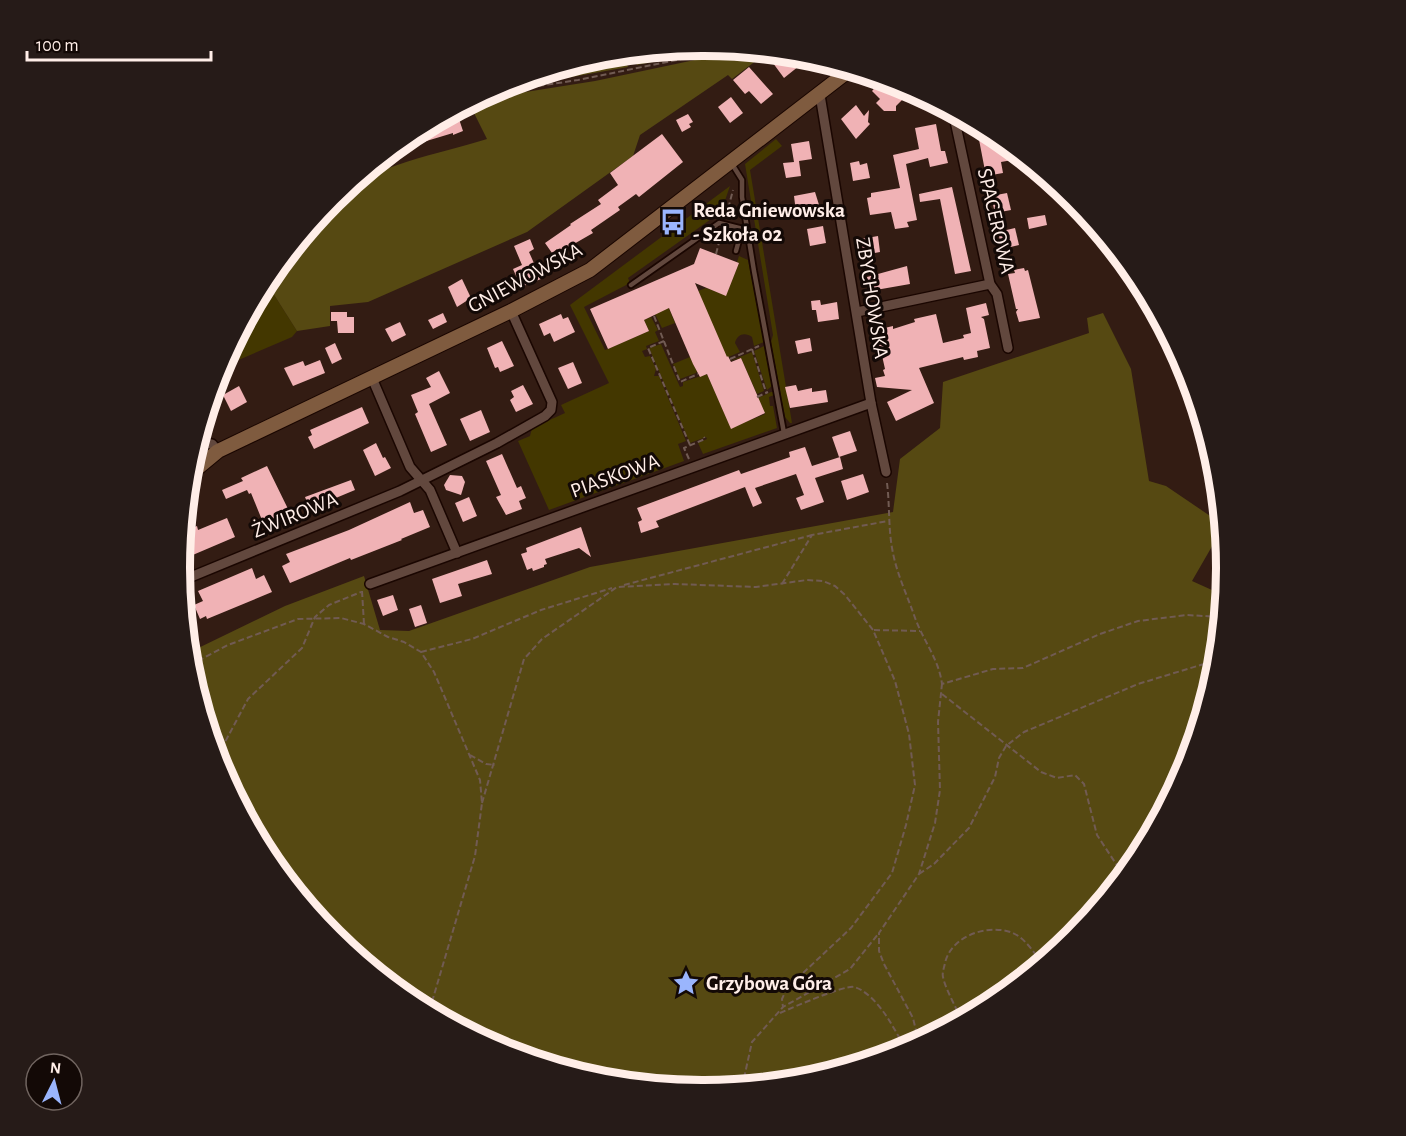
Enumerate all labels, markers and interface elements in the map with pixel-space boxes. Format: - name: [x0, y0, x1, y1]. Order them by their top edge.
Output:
- scale bar: [27, 24, 212, 62]
- text: 100 m: [36, 37, 79, 55]
- street label: SPACEROWA: [974, 166, 1018, 276]
- place label: Reda Gniewowska - Szkoła 02: [693, 200, 845, 245]
- bus stop icon: Reda Gniewowska - Szkoła 02: [658, 207, 688, 237]
- street label: ZBYCHOWSKA: [852, 236, 892, 360]
- street label: GNIEWOWSKA: [464, 239, 586, 317]
- street label: PIASKOWA: [568, 450, 662, 502]
- street label: ŻWIROWA: [249, 487, 341, 542]
- place icon: Grzybowa Góra: [671, 968, 701, 998]
- place label: Grzybowa Góra: [706, 973, 832, 994]
- north arrow: [24, 1052, 84, 1112]
- text: N: [49, 1060, 62, 1077]

